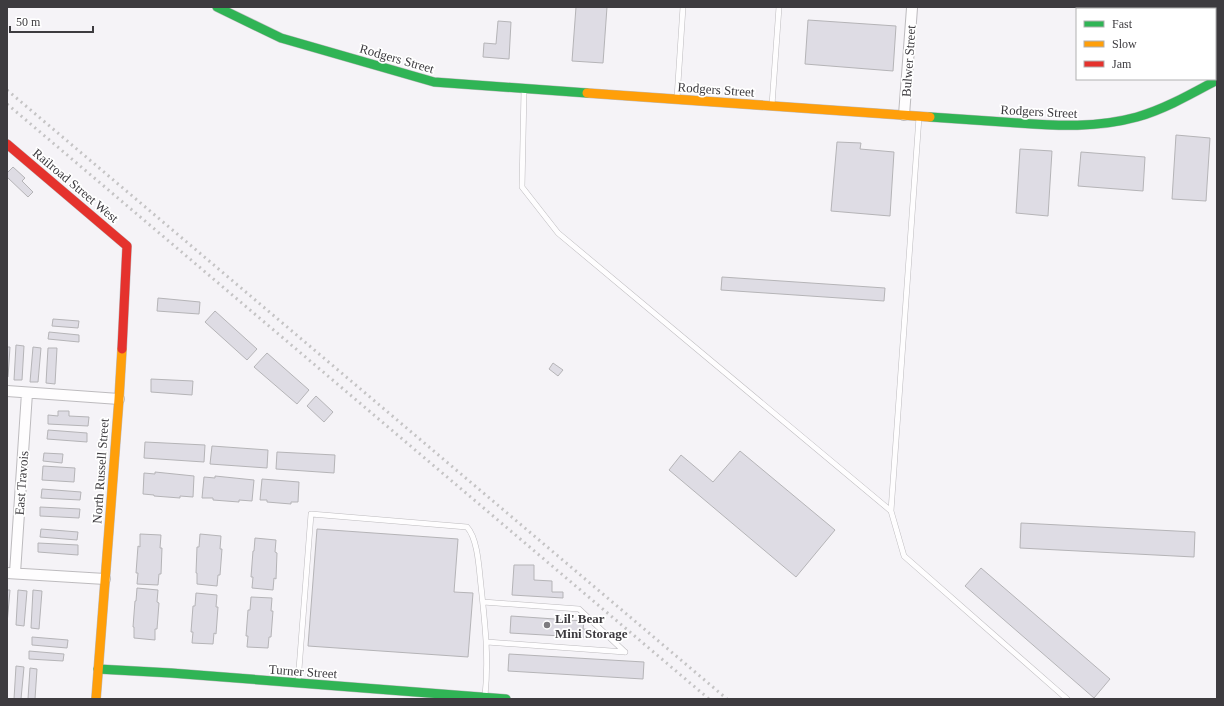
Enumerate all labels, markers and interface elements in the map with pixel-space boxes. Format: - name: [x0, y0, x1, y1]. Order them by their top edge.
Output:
- scale bar: [10, 8, 93, 34]
- legend: [1076, 8, 1216, 80]
- text: 50 m: [16, 15, 41, 29]
- text: Fast: [1112, 17, 1133, 31]
- street label: Bulwer Street: [899, 24, 919, 97]
- text: Slow: [1112, 37, 1137, 51]
- street label: Rodgers Street: [358, 41, 436, 76]
- text: Jam: [1112, 57, 1132, 71]
- street label: Rodgers Street: [677, 79, 755, 100]
- street label: Rodgers Street: [1000, 102, 1078, 121]
- street label: Railroad Street West: [30, 145, 122, 226]
- street label: North Russell Street: [89, 418, 112, 524]
- street label: East Travois: [12, 450, 31, 516]
- place label: Lil' Bear Mini Storage: [555, 611, 628, 641]
- marker: Lil' Bear Mini Storage: [542, 620, 552, 630]
- street label: Turner Street: [268, 662, 338, 681]

